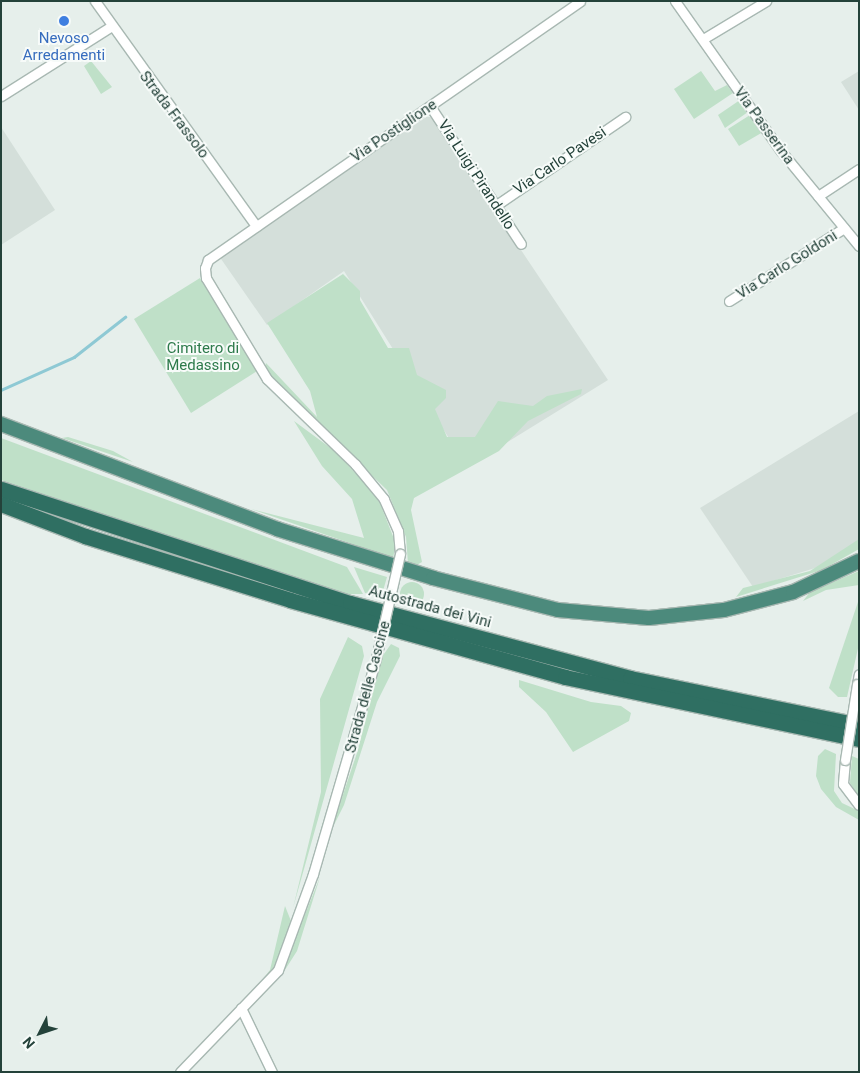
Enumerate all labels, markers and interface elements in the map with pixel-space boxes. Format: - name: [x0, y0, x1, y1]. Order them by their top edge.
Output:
- marker: Nevoso Arredamenti: [58, 15, 70, 27]
- place label: Nevoso Arredamenti: [23, 29, 105, 64]
- street label: Strada Frassolo: [135, 68, 213, 162]
- street label: Via Passerina: [730, 84, 798, 168]
- street label: Via Postiglione: [348, 96, 440, 166]
- street label: Via Luigi Pirandello: [434, 117, 518, 233]
- street label: Via Carlo Pavesi: [510, 123, 610, 199]
- street label: Via Carlo Goldoni: [733, 227, 841, 303]
- park label: Cimitero di Medassino: [166, 339, 240, 374]
- street label: Autostrada dei Vini: [367, 582, 493, 632]
- street label: Strada delle Cascine: [342, 619, 394, 755]
- north arrow: [15, 1008, 65, 1058]
- text: N: [19, 1034, 38, 1052]

